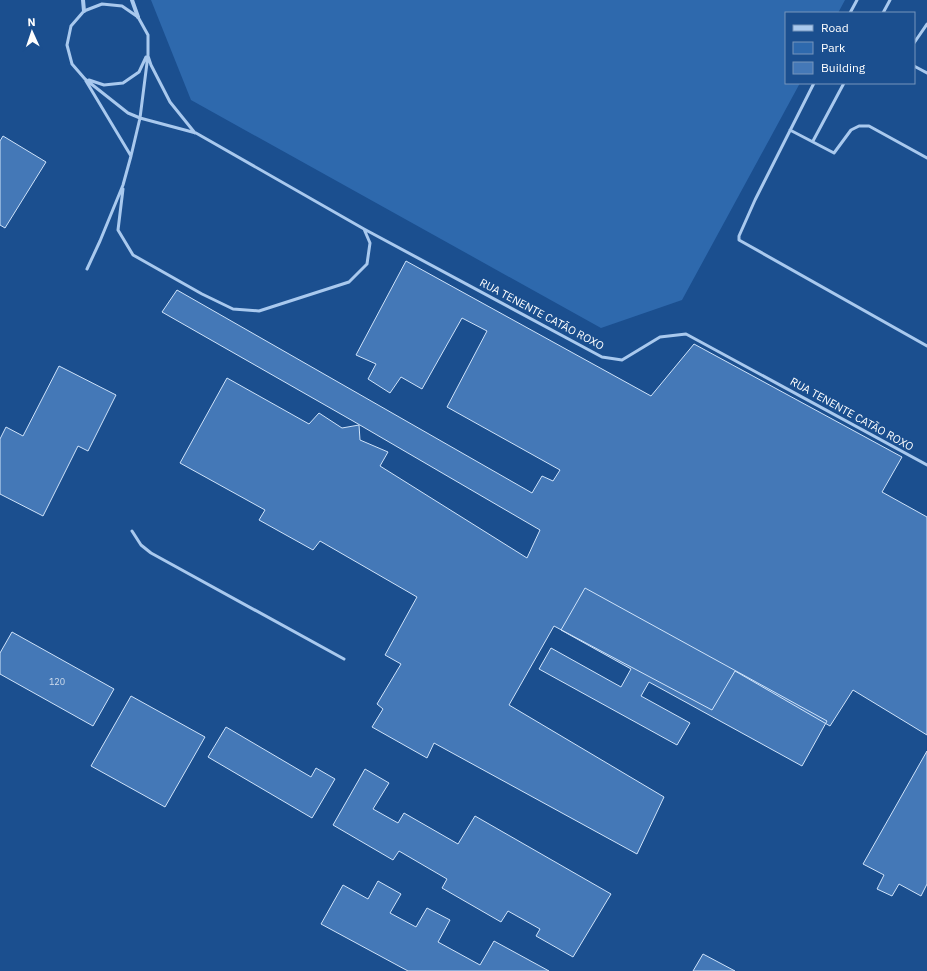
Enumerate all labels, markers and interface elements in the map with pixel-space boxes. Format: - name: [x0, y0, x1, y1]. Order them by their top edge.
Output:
- north arrow: [12, 12, 52, 52]
- legend: [785, 12, 915, 84]
- text: N: [27, 15, 36, 29]
- text: Road: [821, 20, 849, 35]
- text: Park: [821, 40, 846, 55]
- text: Building: [821, 60, 866, 75]
- street label: RUA TENENTE CATÃO ROXO: [477, 275, 607, 353]
- street label: RUA TENENTE CATÃO ROXO: [788, 374, 916, 454]
- house number: 120: [49, 676, 65, 687]

